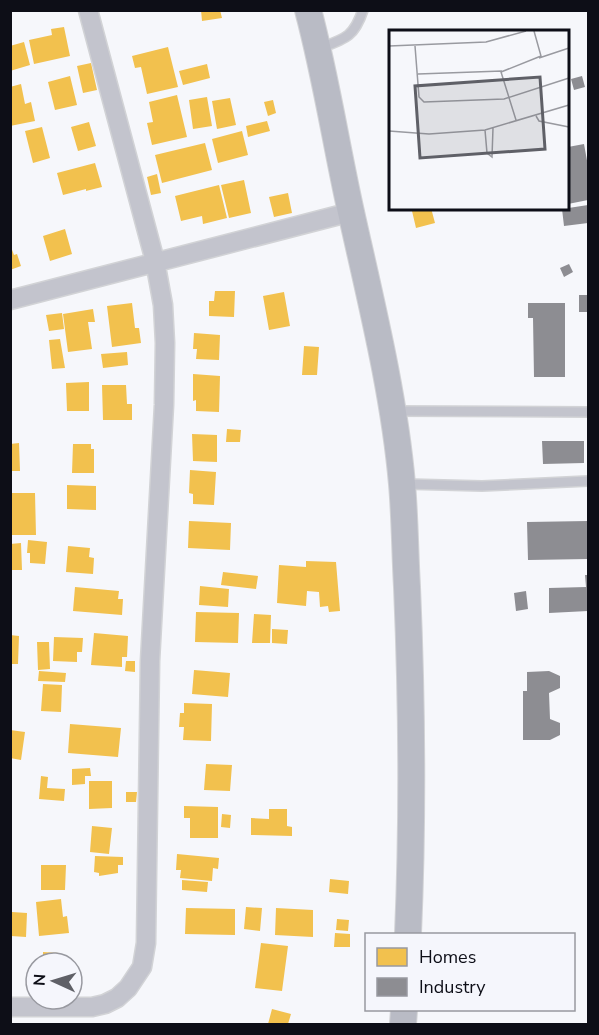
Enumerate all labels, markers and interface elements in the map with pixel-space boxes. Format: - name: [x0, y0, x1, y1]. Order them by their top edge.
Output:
- inset map: [389, 30, 569, 210]
- legend: [365, 933, 575, 1011]
- text: Homes: [419, 945, 476, 969]
- north arrow: [24, 951, 84, 1011]
- text: N: [29, 973, 51, 987]
- text: Industry: [419, 975, 486, 999]

